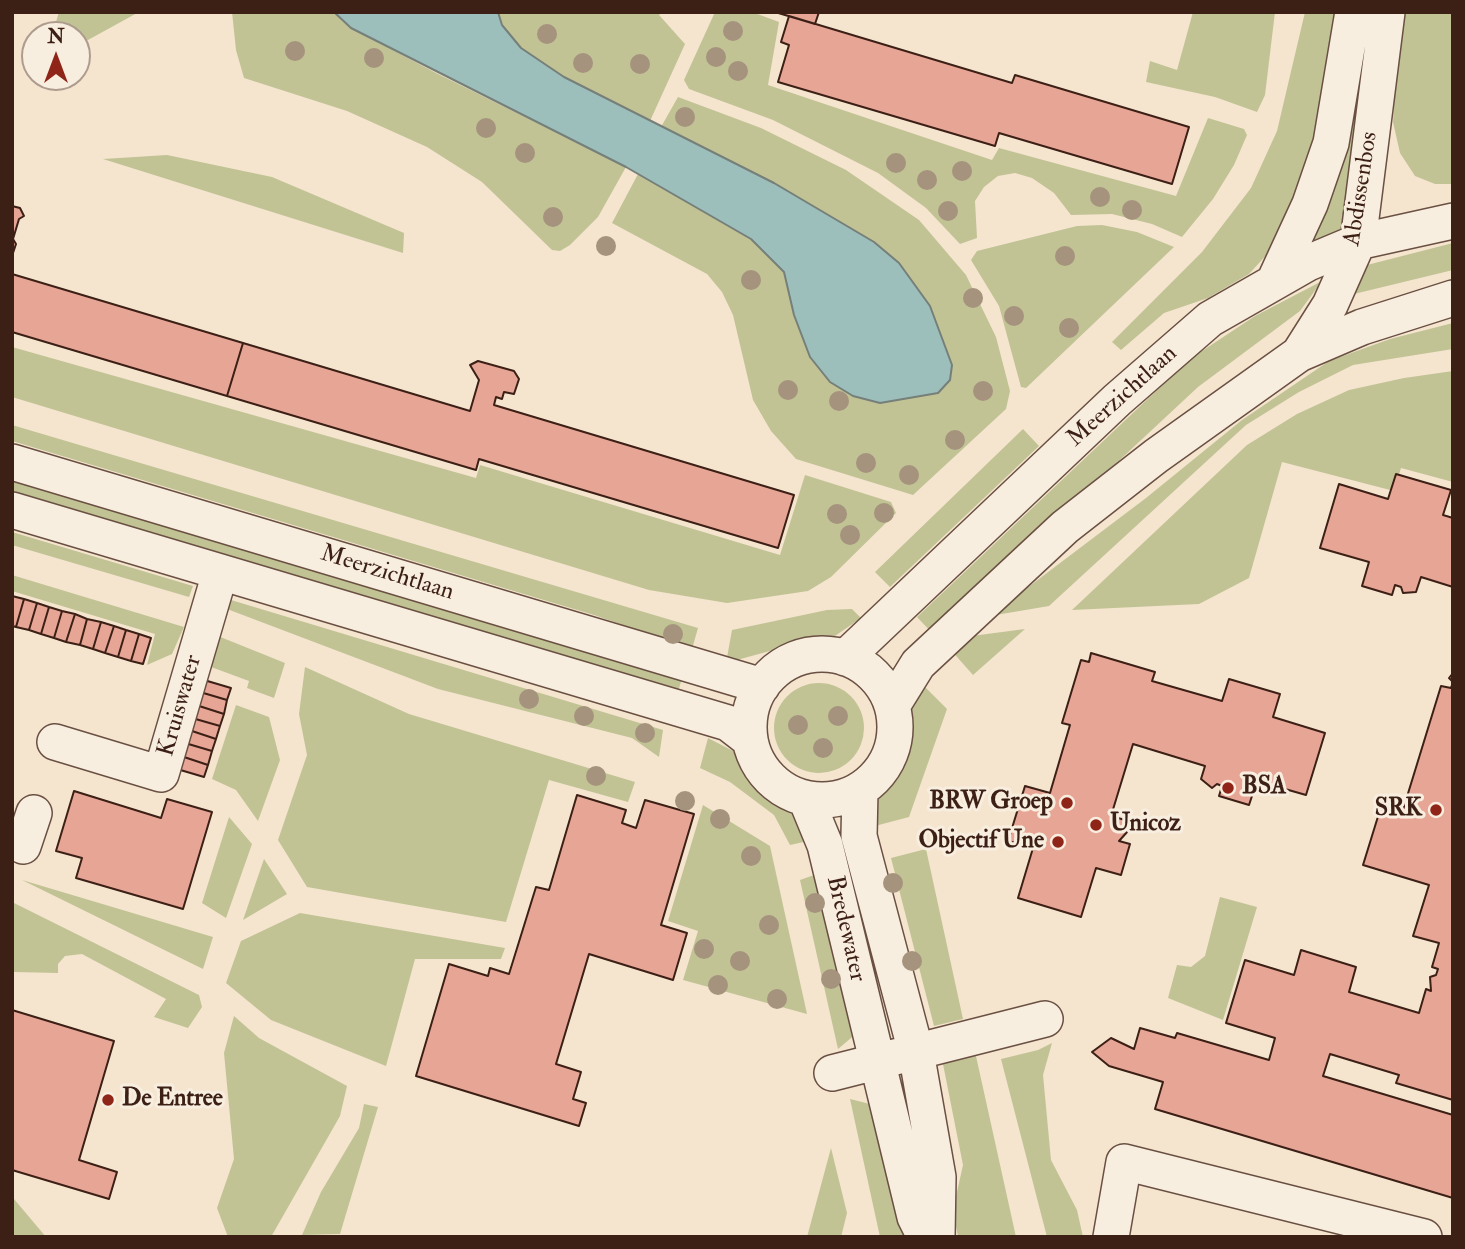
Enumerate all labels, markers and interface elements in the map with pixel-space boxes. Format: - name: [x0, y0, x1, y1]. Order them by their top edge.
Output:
- north arrow: [21, 21, 91, 91]
- text: N: [47, 25, 65, 49]
- street label: Abdissenbos: [1339, 130, 1385, 248]
- street label: Meerzichtlaan: [1062, 340, 1184, 454]
- street label: Meerzichtlaan: [317, 540, 457, 608]
- street label: Kruiswater: [153, 652, 209, 760]
- place label: BSA: [1242, 774, 1286, 802]
- marker: BSA: [1220, 780, 1236, 796]
- place label: BRW Groep: [929, 789, 1053, 817]
- marker: BRW Groep: [1059, 795, 1075, 811]
- place label: SRK: [1375, 796, 1422, 824]
- marker: SRK: [1428, 802, 1444, 818]
- place label: Unicoz: [1110, 811, 1181, 839]
- marker: Unicoz: [1088, 817, 1104, 833]
- place label: Objectif Une: [918, 828, 1044, 856]
- marker: Objectif Une: [1050, 834, 1066, 850]
- street label: Bredewater: [819, 873, 871, 985]
- place label: De Entree: [122, 1086, 223, 1114]
- marker: De Entree: [100, 1092, 116, 1108]

